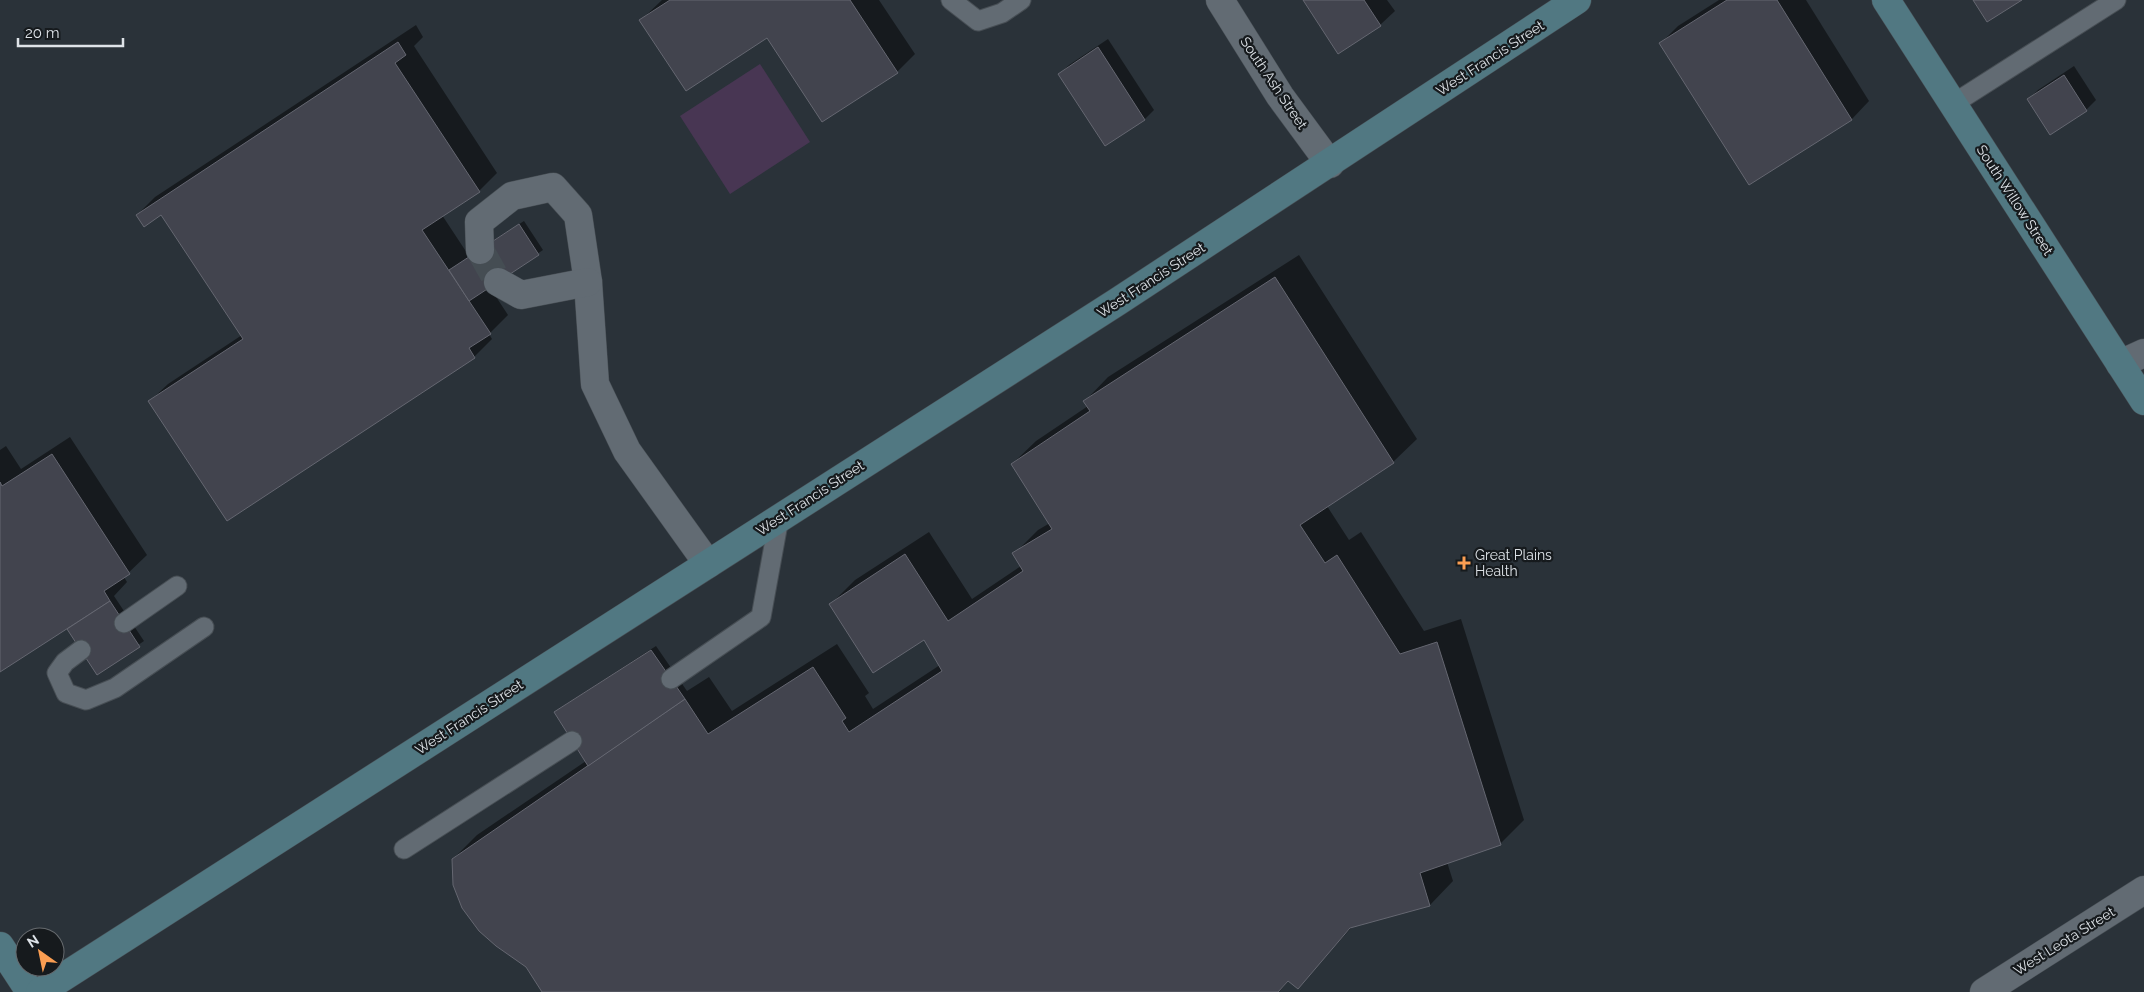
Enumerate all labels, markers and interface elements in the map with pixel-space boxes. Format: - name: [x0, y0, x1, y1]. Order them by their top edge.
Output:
- scale bar: [18, 15, 122, 47]
- street label: West Francis Street: [1433, 17, 1547, 99]
- text: 20 m: [25, 24, 60, 42]
- street label: South Ash Street: [1237, 34, 1311, 132]
- street label: South Willow Street: [1973, 142, 2057, 258]
- street label: West Francis Street: [1094, 239, 1208, 321]
- street label: West Francis Street: [753, 457, 867, 539]
- place label: Great Plains Health: [1475, 547, 1552, 579]
- marker: Great Plains Health: [1457, 556, 1471, 570]
- street label: West Francis Street: [412, 676, 526, 758]
- street label: West Leota Street: [2011, 903, 2118, 979]
- north arrow: [15, 927, 65, 977]
- text: N: [24, 931, 42, 951]

